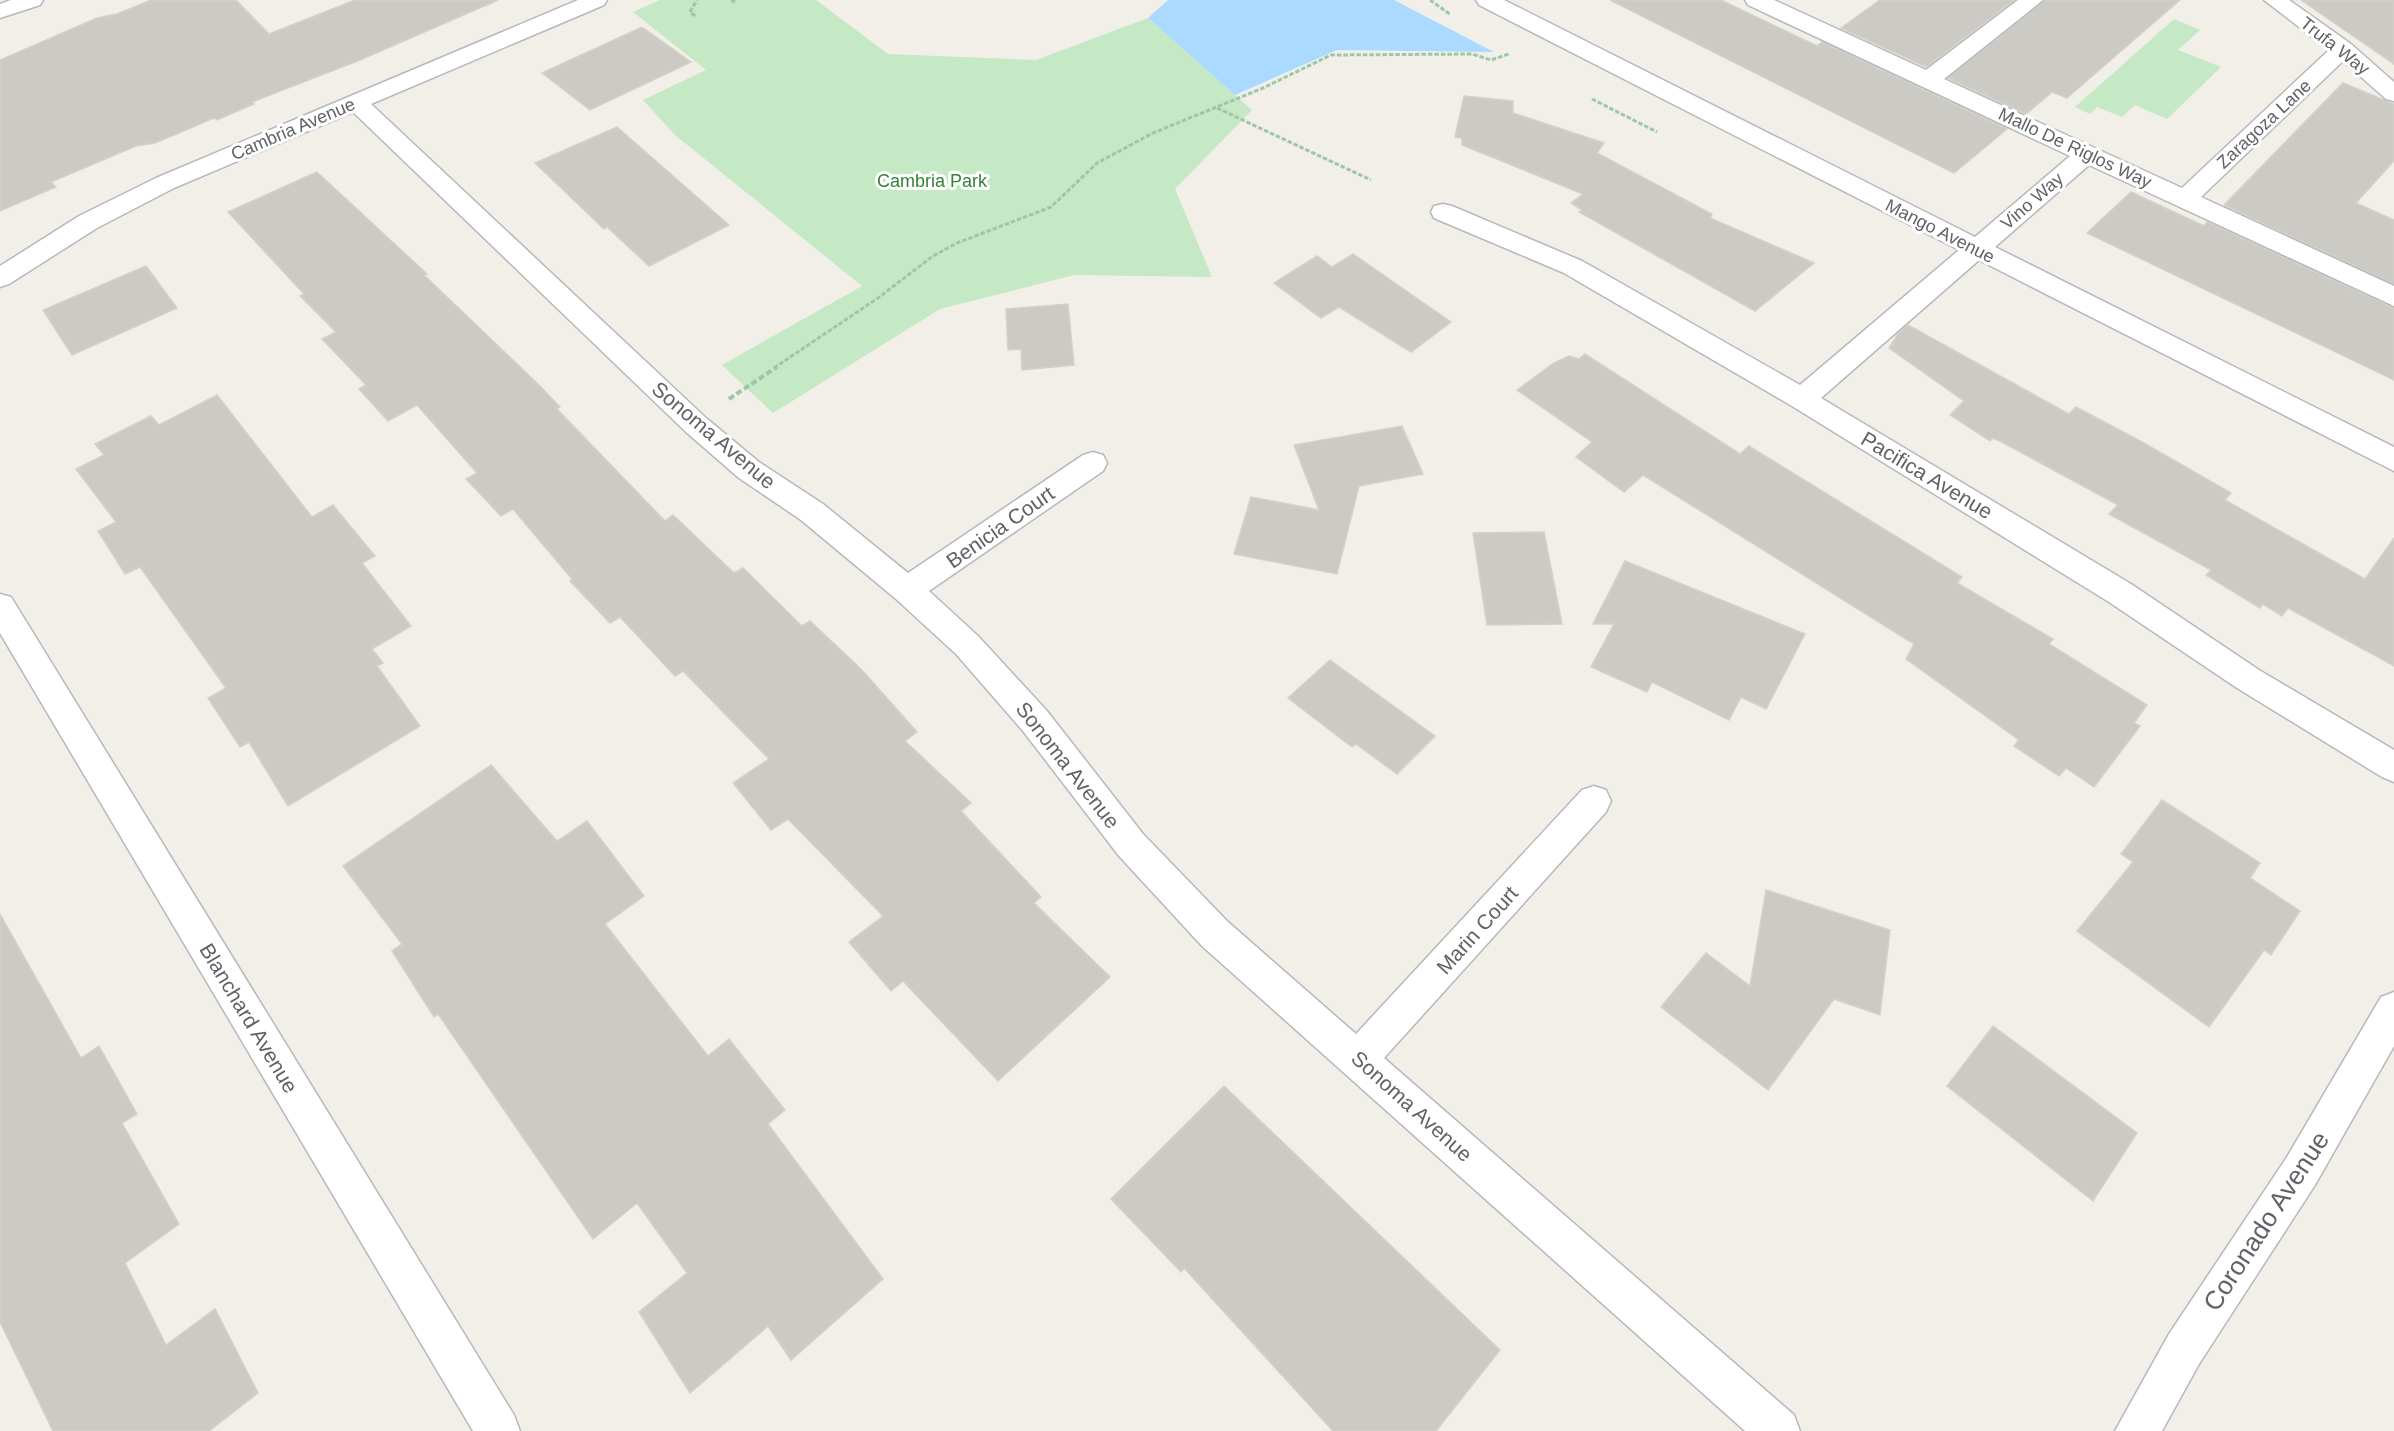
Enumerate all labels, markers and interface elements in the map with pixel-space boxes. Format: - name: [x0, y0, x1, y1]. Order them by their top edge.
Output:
- street label: Trufa Way: [2297, 13, 2373, 79]
- street label: Zaragoza Lane: [2213, 75, 2315, 173]
- street label: Cambria Avenue: [228, 94, 358, 164]
- street label: Mallo De Riglos Way: [1995, 104, 2155, 192]
- street label: Vino Way: [1997, 169, 2067, 233]
- park label: Cambria Park: [877, 171, 988, 191]
- street label: Mango Avenue: [1882, 195, 1998, 267]
- street label: Sonoma Avenue: [648, 377, 780, 493]
- street label: Pacifica Avenue: [1857, 427, 1997, 523]
- street label: Benicia Court: [942, 481, 1058, 573]
- street label: Sonoma Avenue: [1012, 697, 1124, 833]
- street label: Marin Court: [1432, 881, 1522, 978]
- street label: Blanchard Avenue: [195, 939, 303, 1097]
- street label: Sonoma Avenue: [1347, 1046, 1477, 1166]
- street label: Coronado Avenue: [2197, 1126, 2335, 1316]

